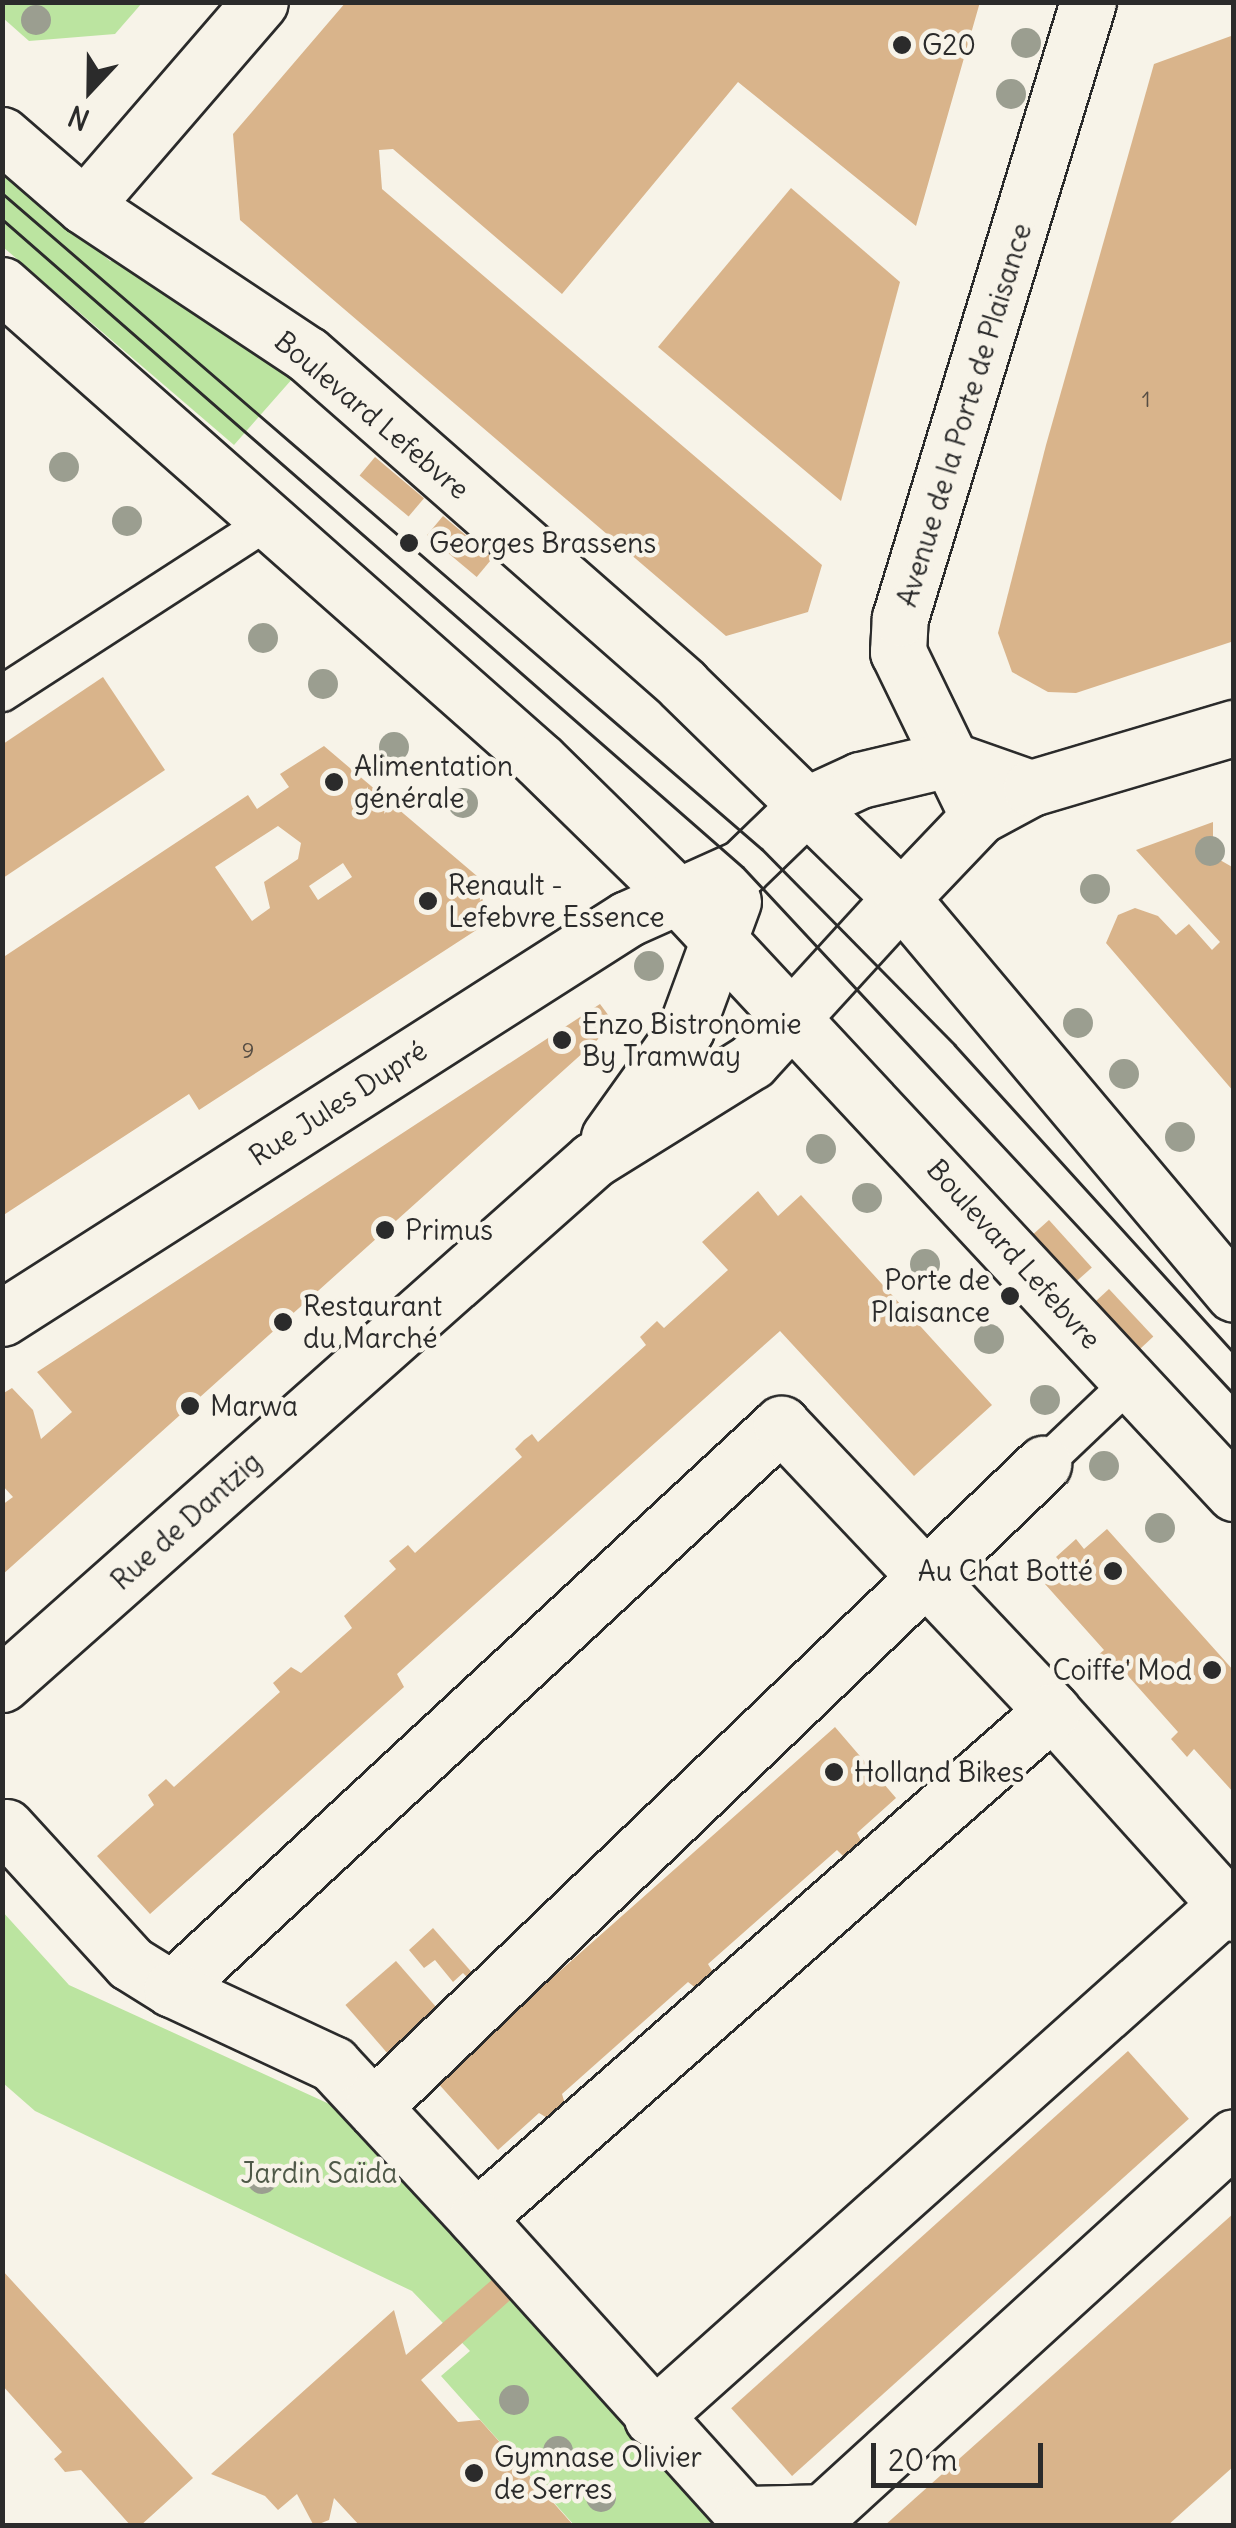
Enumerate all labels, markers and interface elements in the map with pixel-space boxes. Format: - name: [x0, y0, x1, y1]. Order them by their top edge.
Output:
- place label: G20: [922, 28, 976, 62]
- marker: G20: [891, 34, 913, 56]
- north arrow: [40, 40, 140, 140]
- text: N: [63, 98, 94, 138]
- street label: Avenue de la Porte de Plaisance: [890, 219, 1038, 611]
- street label: Boulevard Lefebvre: [268, 324, 476, 506]
- house number: 1: [1142, 387, 1150, 413]
- place label: Georges Brassens: [429, 526, 656, 560]
- marker: Georges Brassens: [398, 532, 420, 554]
- place label: Alimentation générale: [354, 749, 513, 815]
- marker: Alimentation générale: [323, 771, 345, 793]
- place label: Renault - Lefebvre Essence: [448, 868, 664, 934]
- marker: Renault - Lefebvre Essence: [417, 890, 439, 912]
- place label: Enzo Bistronomie By Tramway: [582, 1007, 802, 1073]
- marker: Enzo Bistronomie By Tramway: [551, 1029, 573, 1051]
- street label: Rue Jules Dupré: [243, 1033, 433, 1173]
- house number: 9: [242, 1038, 254, 1064]
- street label: Boulevard Lefebvre: [920, 1152, 1108, 1356]
- place label: Primus: [405, 1213, 493, 1247]
- marker: Primus: [374, 1219, 396, 1241]
- place label: Porte de Plaisance: [871, 1263, 990, 1329]
- marker: Porte de Plaisance: [999, 1285, 1021, 1307]
- place label: Restaurant du Marché: [303, 1289, 442, 1355]
- marker: Restaurant du Marché: [272, 1311, 294, 1333]
- place label: Marwa: [210, 1389, 298, 1423]
- marker: Marwa: [179, 1395, 201, 1417]
- street label: Rue de Dantzig: [104, 1445, 268, 1597]
- place label: Au Chat Botté: [918, 1554, 1093, 1588]
- marker: Au Chat Botté: [1102, 1560, 1124, 1582]
- place label: Coiffe' Mod: [1052, 1653, 1192, 1687]
- marker: Coiffe' Mod: [1201, 1659, 1223, 1681]
- place label: Holland Bikes: [854, 1755, 1024, 1789]
- marker: Holland Bikes: [823, 1761, 845, 1783]
- park label: Jardin Saïda: [240, 2156, 398, 2190]
- scale bar: [876, 2423, 1048, 2485]
- place label: Gymnase Olivier de Serres: [494, 2440, 702, 2506]
- text: 20 m: [888, 2441, 958, 2479]
- marker: Gymnase Olivier de Serres: [463, 2462, 485, 2484]

